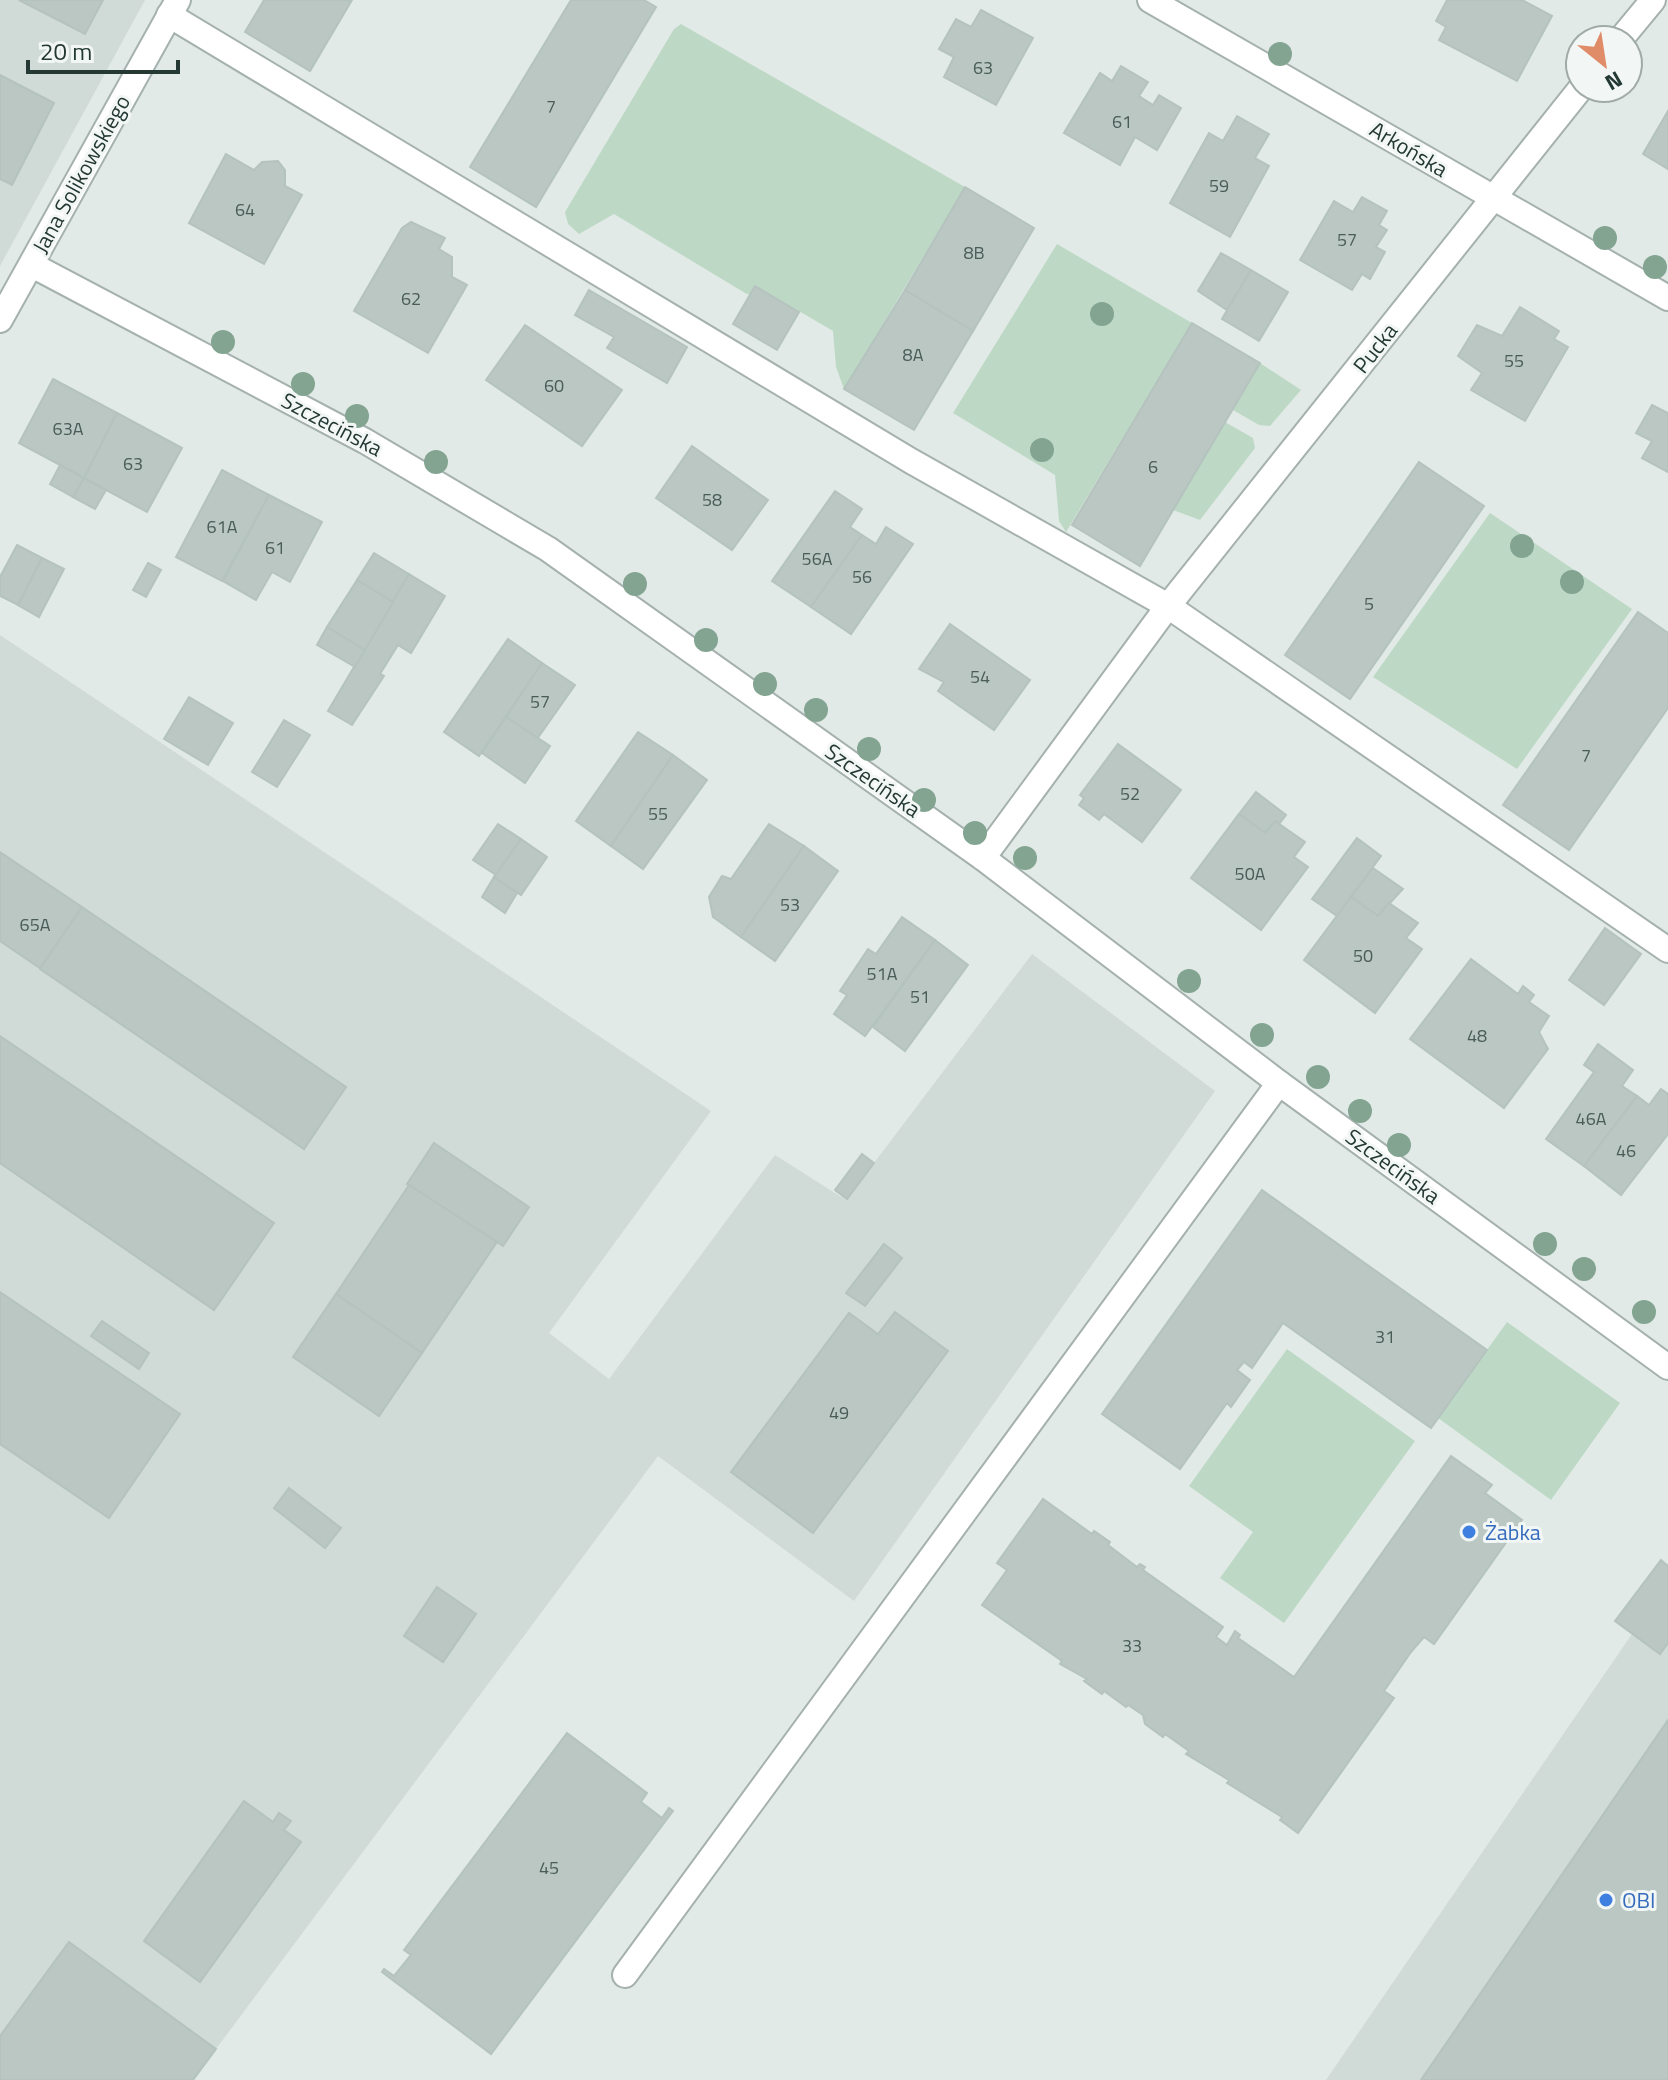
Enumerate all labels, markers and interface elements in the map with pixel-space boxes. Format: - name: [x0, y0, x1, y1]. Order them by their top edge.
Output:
- scale bar: [28, 24, 178, 74]
- north arrow: [1564, 24, 1644, 104]
- text: 20 m: [40, 33, 92, 69]
- house number: 63: [973, 54, 993, 81]
- text: N: [1599, 63, 1629, 100]
- street label: Jana Solikowskiego: [23, 89, 139, 259]
- house number: 7: [546, 93, 556, 120]
- house number: 61: [1112, 108, 1132, 135]
- street label: Arkońska: [1363, 112, 1455, 186]
- house number: 59: [1209, 172, 1229, 199]
- house number: 64: [235, 196, 255, 223]
- house number: 57: [1337, 226, 1357, 253]
- house number: 8B: [963, 239, 985, 266]
- house number: 62: [401, 285, 421, 312]
- street label: Pucka: [1344, 316, 1406, 380]
- house number: 8A: [903, 341, 924, 368]
- house number: 55: [1504, 347, 1524, 374]
- house number: 60: [544, 372, 564, 399]
- street label: Szczecińska: [275, 383, 389, 465]
- house number: 63A: [53, 415, 84, 442]
- house number: 63: [123, 450, 143, 477]
- house number: 6: [1148, 453, 1158, 480]
- house number: 58: [702, 486, 722, 513]
- house number: 61A: [207, 513, 238, 540]
- house number: 61: [265, 534, 285, 561]
- house number: 56A: [802, 545, 833, 572]
- house number: 56: [852, 563, 872, 590]
- house number: 5: [1364, 590, 1374, 617]
- house number: 54: [970, 663, 990, 690]
- house number: 57: [530, 688, 550, 715]
- street label: Szczecińska: [818, 734, 928, 826]
- house number: 7: [1581, 742, 1591, 769]
- house number: 52: [1120, 780, 1140, 807]
- house number: 55: [648, 800, 668, 827]
- house number: 50A: [1235, 860, 1266, 887]
- house number: 53: [780, 891, 800, 918]
- house number: 65A: [20, 911, 51, 938]
- house number: 50: [1353, 942, 1373, 969]
- house number: 51A: [867, 960, 898, 987]
- house number: 51: [910, 983, 930, 1010]
- house number: 48: [1467, 1022, 1487, 1049]
- house number: 46A: [1576, 1105, 1607, 1132]
- street label: Szczecińska: [1338, 1120, 1448, 1212]
- house number: 46: [1616, 1137, 1636, 1164]
- house number: 31: [1375, 1323, 1395, 1350]
- house number: 49: [829, 1399, 849, 1426]
- place label: Żabka: [1485, 1515, 1541, 1549]
- marker: Żabka: [1460, 1523, 1478, 1541]
- house number: 33: [1122, 1632, 1142, 1659]
- house number: 45: [539, 1854, 559, 1881]
- place label: OBI: [1622, 1883, 1655, 1917]
- marker: OBI: [1597, 1891, 1615, 1909]

